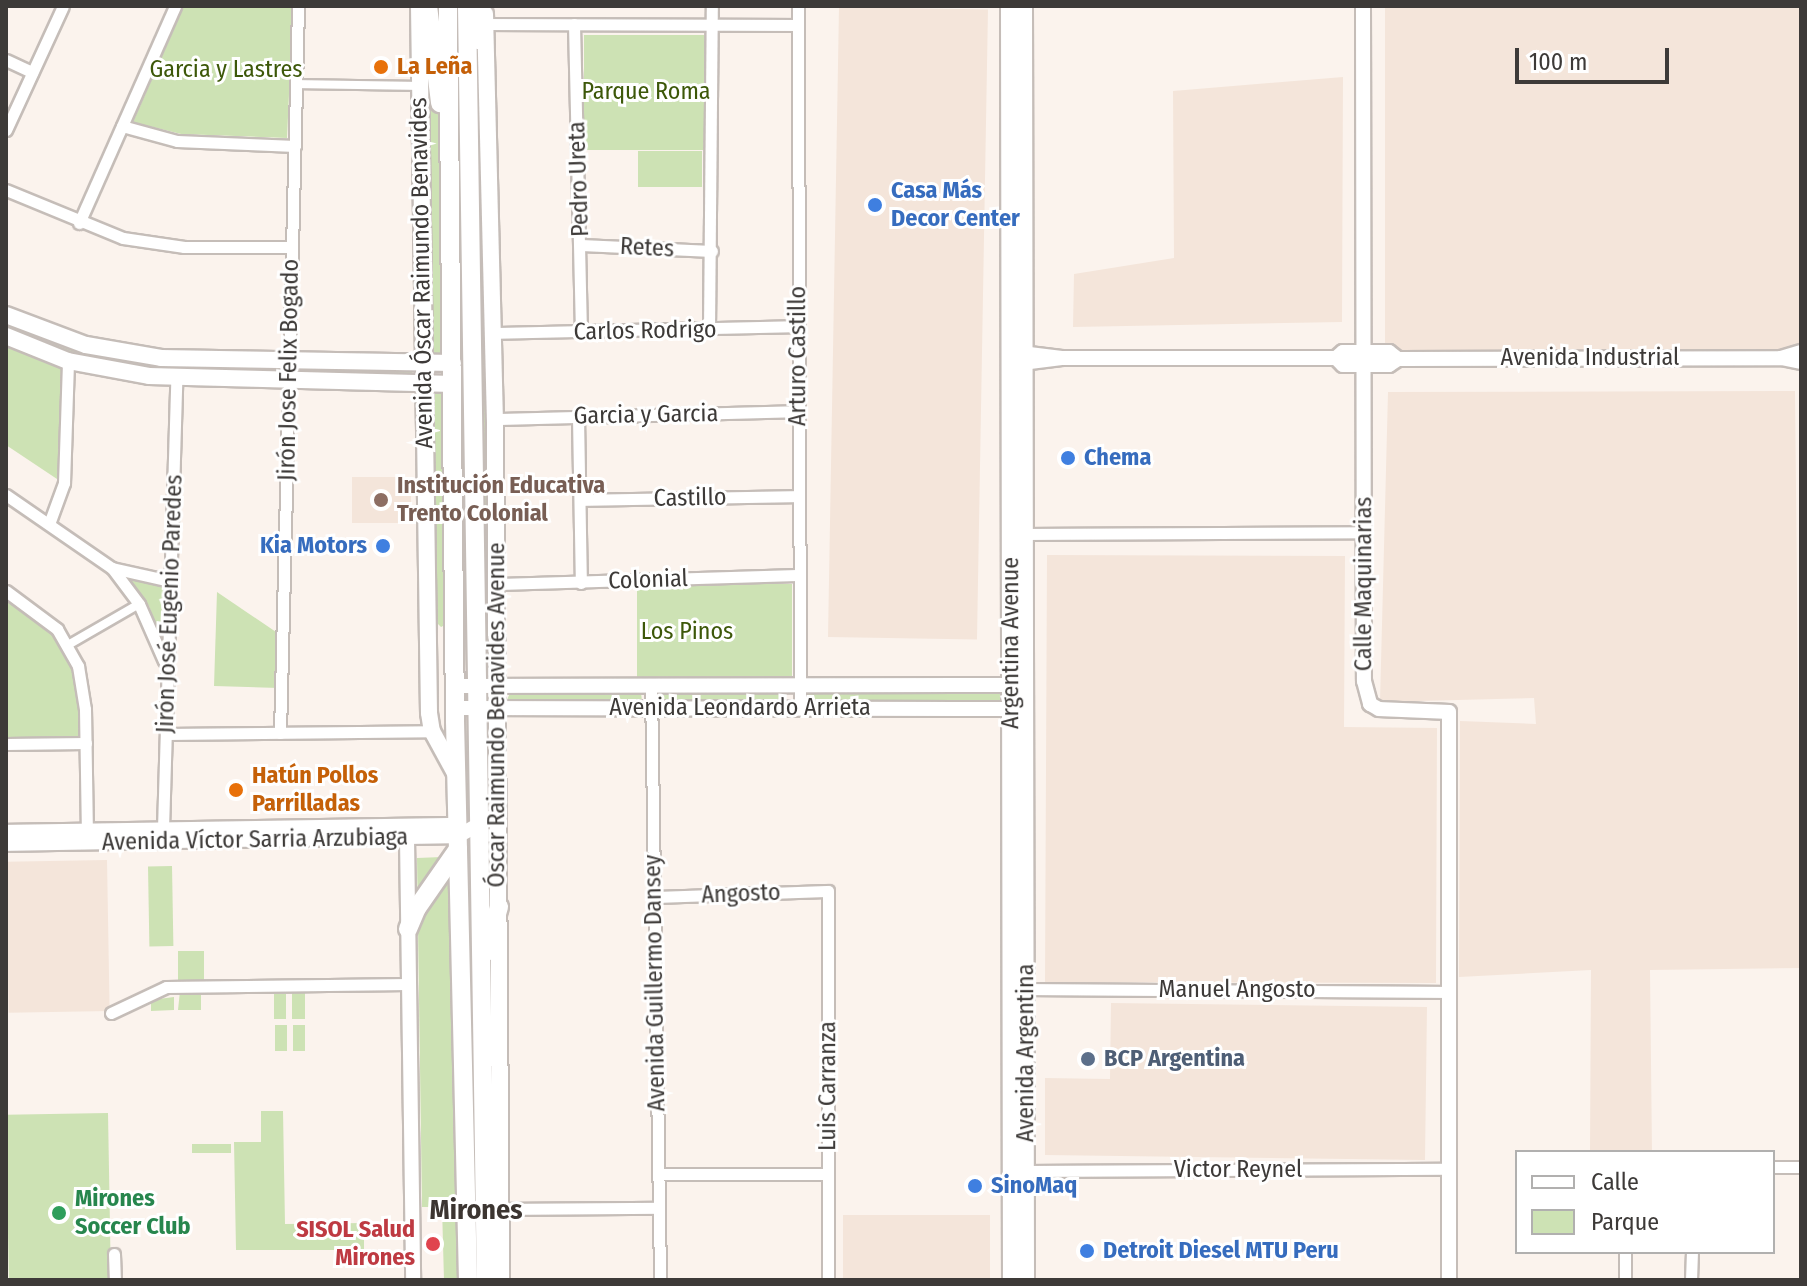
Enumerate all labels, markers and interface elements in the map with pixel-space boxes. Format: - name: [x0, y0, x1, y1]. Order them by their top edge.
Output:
- scale bar: [1519, 32, 1673, 82]
- text: 100 m: [1529, 48, 1587, 76]
- place label: La Leña: [397, 53, 472, 81]
- park label: Garcia y Lastres: [149, 56, 303, 84]
- marker: La Leña: [372, 58, 390, 76]
- park label: Parque Roma: [581, 78, 711, 106]
- street label: Avenida Óscar Raimundo Benavides: [405, 97, 439, 449]
- street label: Pedro Ureta: [563, 121, 595, 237]
- place label: Casa Más Decor Center: [891, 177, 1020, 233]
- marker: Casa Más Decor Center: [866, 196, 884, 214]
- street label: Retes: [619, 232, 675, 264]
- street label: Jirón Jose Felix Bogado: [273, 259, 305, 481]
- street label: Arturo Castillo: [784, 286, 812, 426]
- street label: Carlos Rodrigo: [573, 315, 717, 347]
- street label: Avenida Industrial: [1501, 344, 1679, 372]
- street label: Garcia y Garcia: [573, 399, 719, 431]
- place label: Chema: [1084, 444, 1151, 472]
- marker: Chema: [1059, 449, 1077, 467]
- place label: Institución Educativa Trento Colonial: [397, 472, 605, 528]
- street label: Jirón José Eugenio Paredes: [151, 474, 189, 734]
- street label: Castillo: [653, 483, 727, 513]
- marker: Institución Educativa Trento Colonial: [372, 491, 390, 509]
- street label: Calle Maquinarias: [1350, 497, 1378, 671]
- place label: Kia Motors: [260, 532, 367, 560]
- marker: Kia Motors: [374, 537, 392, 555]
- street label: Óscar Raimundo Benavides Avenue: [483, 542, 511, 888]
- street label: Argentina Avenue: [997, 557, 1025, 729]
- street label: Colonial: [608, 564, 688, 596]
- park label: Los Pinos: [641, 618, 733, 646]
- street label: Avenida Leondardo Arrieta: [609, 694, 871, 722]
- place label: Hatún Pollos Parrilladas: [252, 762, 378, 818]
- marker: Hatún Pollos Parrilladas: [227, 781, 245, 799]
- street label: Avenida Víctor Sarria Arzubiaga: [102, 823, 408, 857]
- street label: Avenida Guillermo Dansey: [638, 854, 672, 1112]
- street label: Angosto: [701, 878, 781, 910]
- street label: Avenida Argentina: [1012, 964, 1040, 1142]
- street label: Manuel Angosto: [1158, 976, 1316, 1004]
- street label: Luis Carranza: [814, 1021, 842, 1151]
- place label: BCP Argentina: [1104, 1045, 1245, 1073]
- marker: BCP Argentina: [1079, 1050, 1097, 1068]
- legend: [1515, 1150, 1775, 1254]
- street label: Victor Reynel: [1174, 1156, 1302, 1184]
- text: Calle: [1591, 1168, 1639, 1196]
- place label: SinoMaq: [991, 1172, 1077, 1200]
- marker: SinoMaq: [966, 1177, 984, 1195]
- place label: Mirones Soccer Club: [75, 1185, 191, 1241]
- district label: Mirones: [430, 1193, 522, 1227]
- marker: Mirones Soccer Club: [50, 1204, 68, 1222]
- text: Parque: [1591, 1208, 1659, 1236]
- place label: SISOL Salud Mirones: [296, 1216, 415, 1272]
- marker: SISOL Salud Mirones: [422, 1233, 444, 1255]
- place label: Detroit Diesel MTU Peru: [1103, 1237, 1339, 1265]
- marker: Detroit Diesel MTU Peru: [1078, 1242, 1096, 1260]

